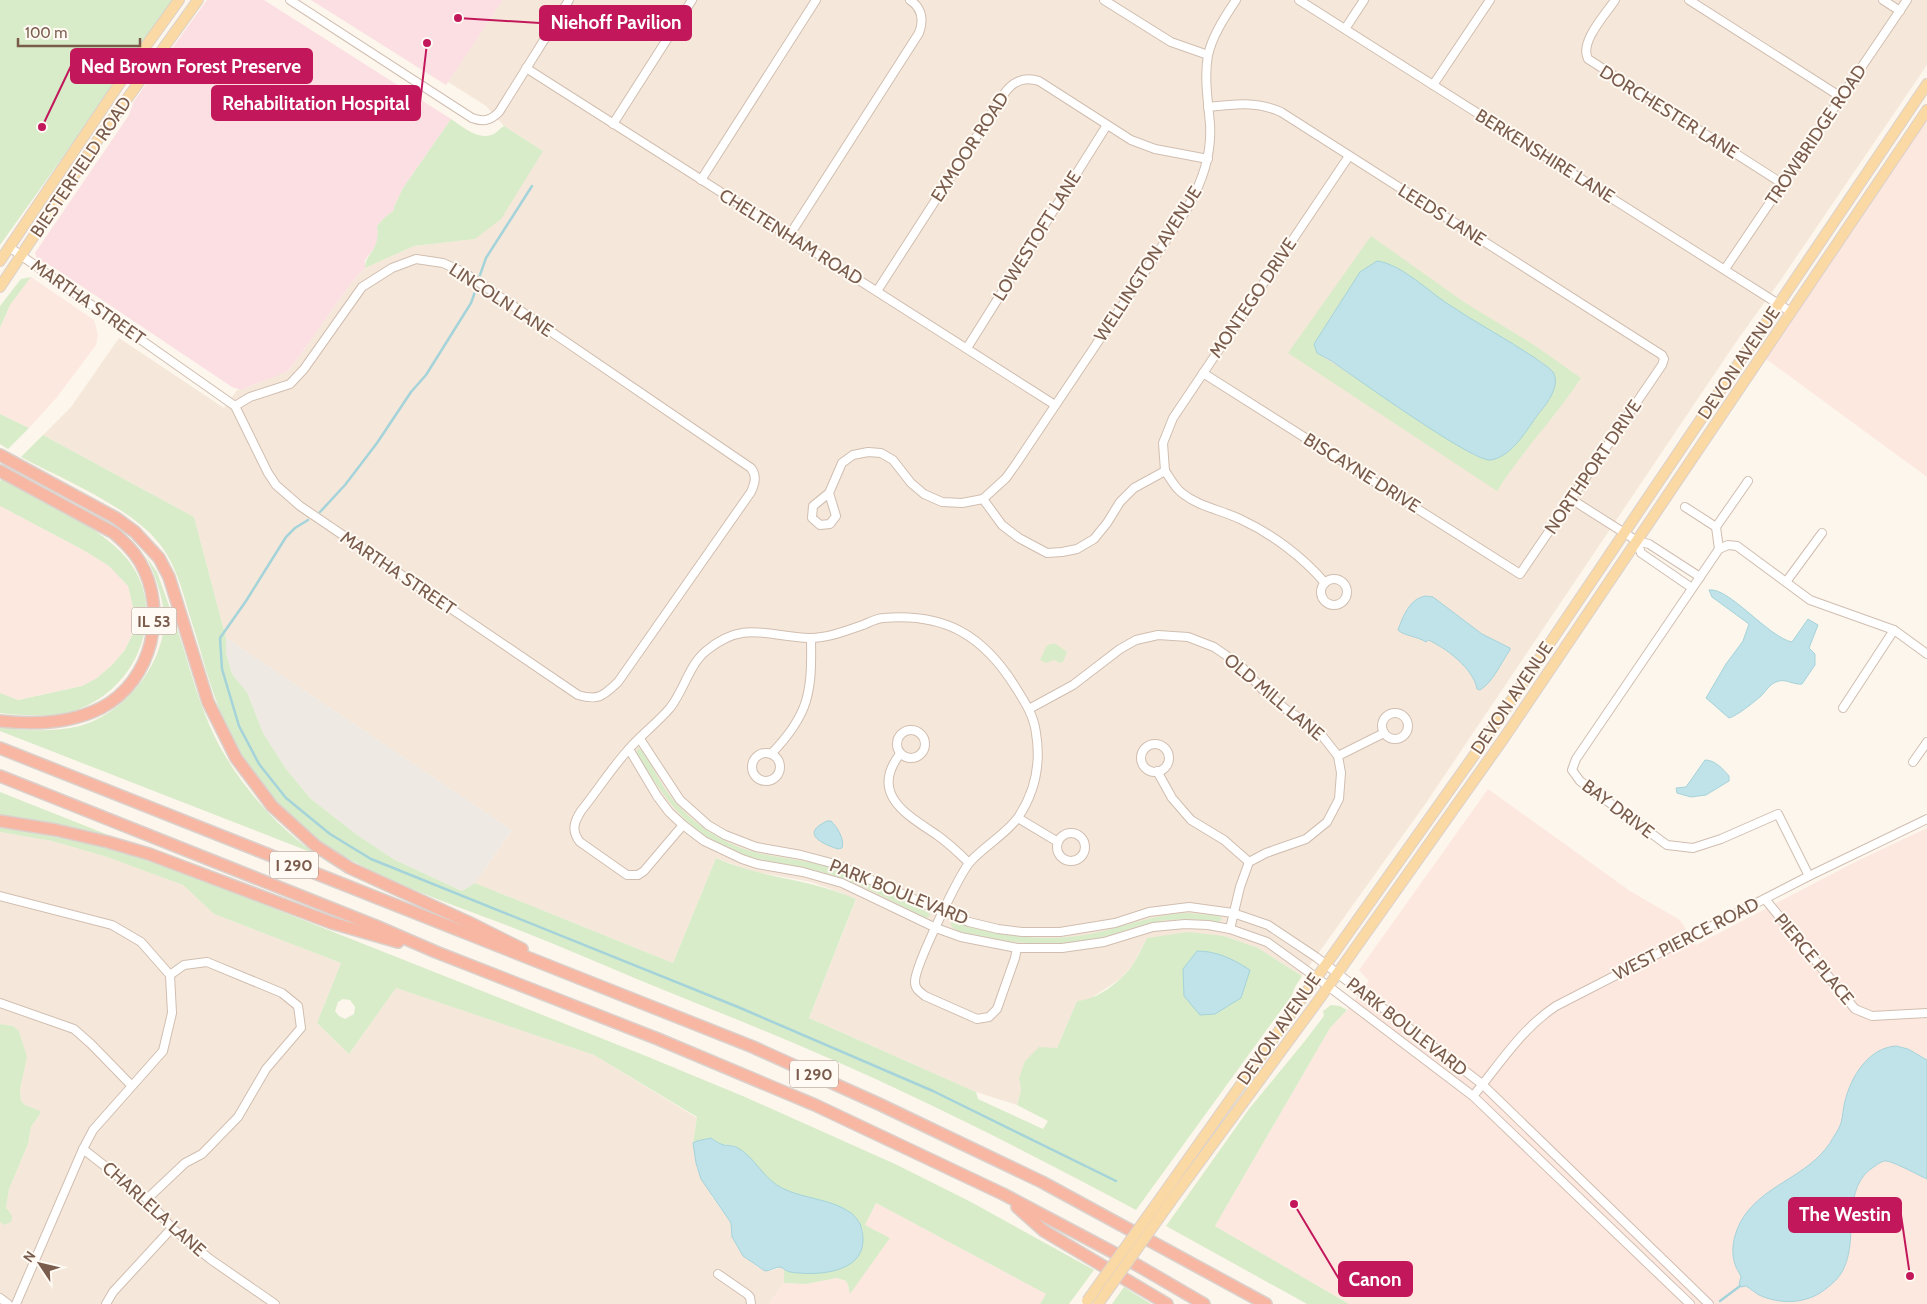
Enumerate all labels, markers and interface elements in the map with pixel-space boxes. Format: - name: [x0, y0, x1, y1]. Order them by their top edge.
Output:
- callout: Niehoff Pavilion: [540, 6, 691, 40]
- text: Niehoff Pavilion: [550, 11, 682, 34]
- scale bar: [18, 15, 140, 47]
- text: 100 m: [25, 24, 67, 42]
- callout: Ned Brown Forest Preserve: [71, 49, 312, 83]
- text: Ned Brown Forest Preserve: [81, 55, 301, 78]
- street label: DORCHESTER LANE: [1596, 60, 1742, 164]
- street label: TROWBRIDGE ROAD: [1761, 60, 1871, 210]
- callout: Rehabilitation Hospital: [212, 86, 420, 120]
- street label: EXMOOR ROAD: [926, 88, 1014, 206]
- street label: BIESTERFIELD ROAD: [26, 92, 136, 242]
- text: Rehabilitation Hospital: [222, 92, 410, 115]
- street label: BERKENSHIRE LANE: [1471, 104, 1619, 208]
- street label: LOWESTOFT LANE: [988, 167, 1086, 305]
- street label: LEEDS LANE: [1394, 179, 1490, 251]
- street label: WELLINGTON AVENUE: [1090, 182, 1206, 346]
- street label: CHELTENHAM ROAD: [715, 184, 867, 290]
- street label: MONTEGO DRIVE: [1205, 234, 1301, 362]
- street label: MARTHA STREET: [27, 254, 150, 350]
- street label: LINCOLN LANE: [445, 258, 557, 342]
- street label: DEVON AVENUE: [1693, 302, 1785, 424]
- street label: NORTHPORT DRIVE: [1540, 396, 1646, 538]
- street label: BISCAYNE DRIVE: [1300, 428, 1424, 518]
- street label: MARTHA STREET: [336, 526, 460, 620]
- road number: IL 53: [132, 608, 176, 634]
- street label: DEVON AVENUE: [1466, 637, 1558, 759]
- street label: OLD MILL LANE: [1219, 649, 1329, 745]
- street label: BAY DRIVE: [1578, 775, 1658, 843]
- road number: I 290: [270, 852, 318, 878]
- street label: PARK BOULEVARD: [826, 854, 972, 930]
- street label: WEST PIERCE ROAD: [1609, 893, 1763, 985]
- street label: PIERCE PLACE: [1770, 909, 1858, 1009]
- street label: DEVON AVENUE: [1232, 969, 1326, 1089]
- street label: PARK BOULEVARD: [1342, 973, 1472, 1081]
- road number: I 290: [790, 1060, 838, 1088]
- street label: CHARLELA LANE: [98, 1157, 210, 1261]
- callout: The Westin: [1789, 1198, 1901, 1232]
- text: The Westin: [1799, 1203, 1891, 1226]
- north arrow: [15, 1239, 65, 1289]
- text: N: [19, 1247, 40, 1266]
- callout: Canon: [1339, 1262, 1412, 1296]
- text: Canon: [1349, 1268, 1401, 1291]

